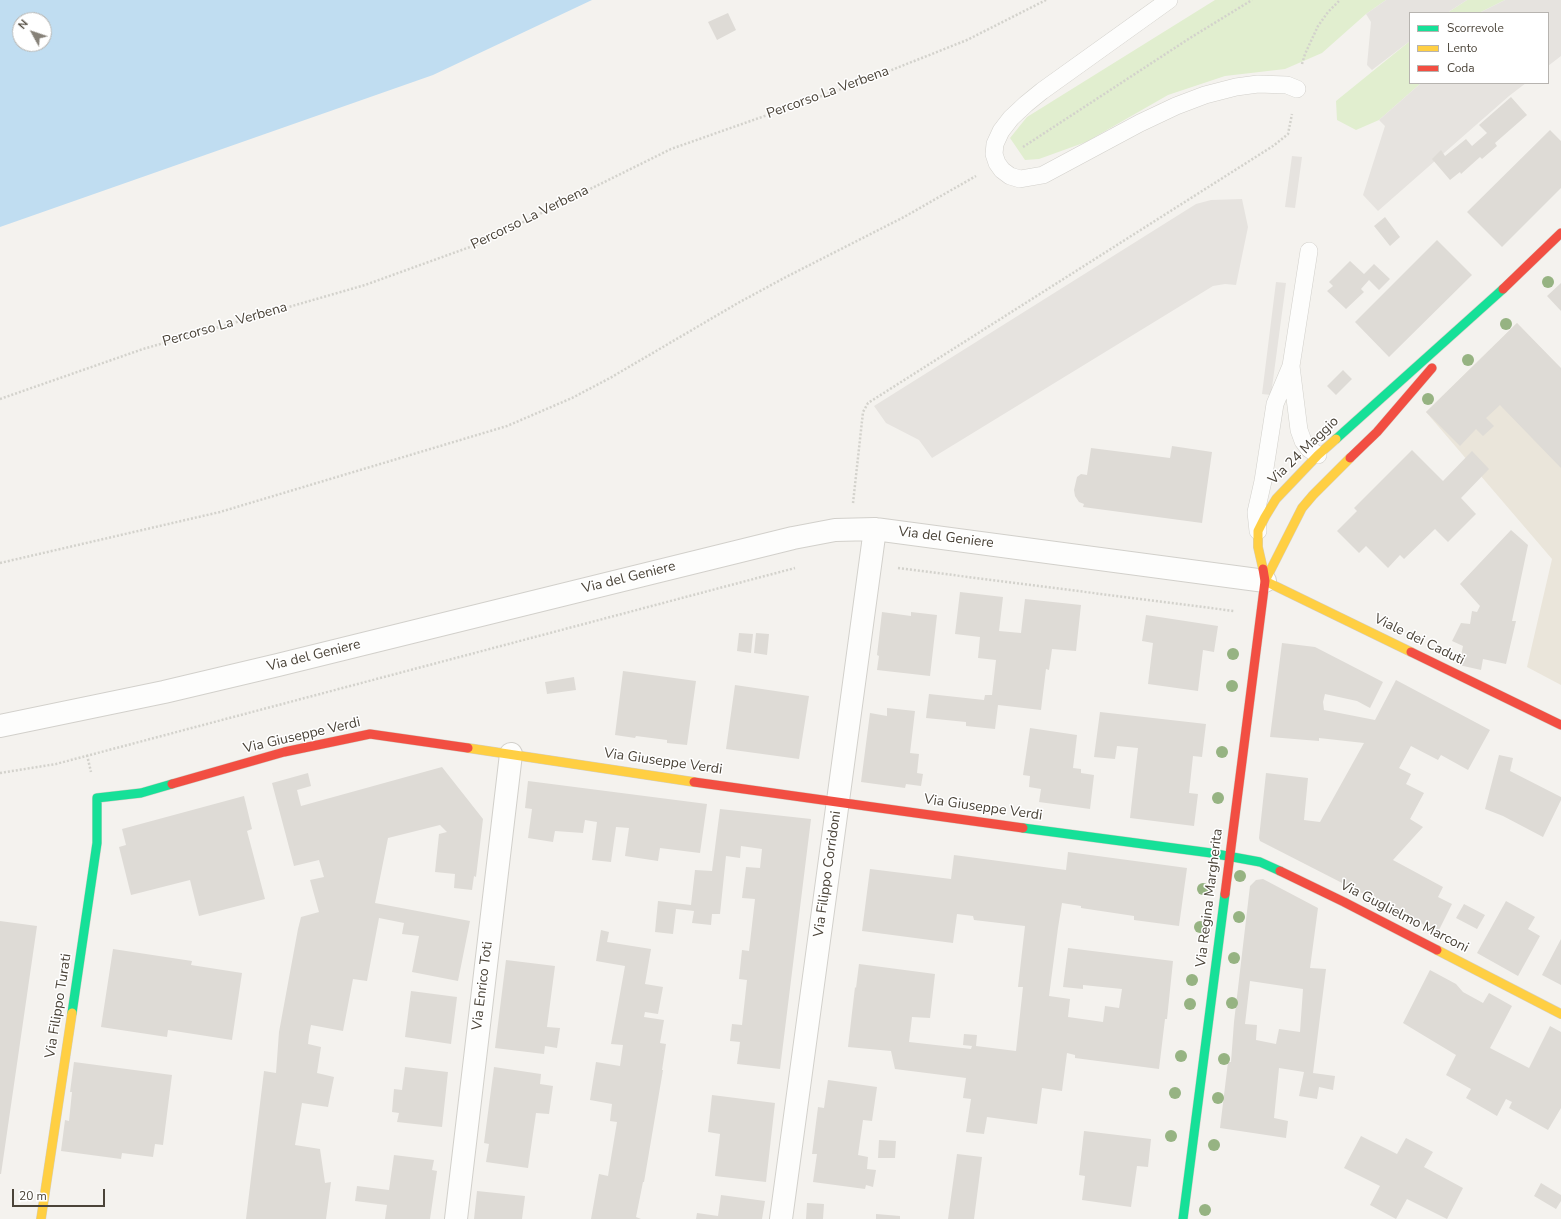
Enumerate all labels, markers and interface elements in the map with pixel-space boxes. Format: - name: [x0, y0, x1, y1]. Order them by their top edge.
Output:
- north arrow: [12, 12, 52, 52]
- legend: [1409, 12, 1549, 84]
- text: N: [15, 17, 32, 33]
- text: Scorrevole: [1447, 20, 1504, 36]
- text: Lento: [1447, 40, 1477, 56]
- text: Coda: [1447, 60, 1475, 76]
- street label: Percorso La Verbena: [765, 63, 891, 123]
- street label: Percorso La Verbena: [468, 182, 592, 254]
- street label: Percorso La Verbena: [161, 299, 289, 351]
- street label: Via 24 Maggio: [1265, 413, 1343, 489]
- street label: Via del Geniere: [897, 524, 995, 552]
- street label: Via del Geniere: [580, 558, 678, 598]
- street label: Viale dei Caduti: [1371, 611, 1467, 669]
- street label: Via del Geniere: [265, 636, 363, 676]
- street label: Via Giuseppe Verdi: [242, 714, 362, 758]
- street label: Via Giuseppe Verdi: [603, 745, 723, 779]
- street label: Via Giuseppe Verdi: [923, 791, 1043, 825]
- street label: Via Filippo Corridoni: [811, 810, 845, 938]
- street label: Via Regina Margherita: [1193, 828, 1227, 968]
- street label: Via Guglielmo Marconi: [1337, 877, 1471, 957]
- street label: Via Enrico Toti: [469, 941, 497, 1031]
- street label: Via Filippo Turati: [42, 952, 76, 1060]
- scale bar: [14, 1181, 107, 1207]
- text: 20 m: [19, 1188, 47, 1204]

